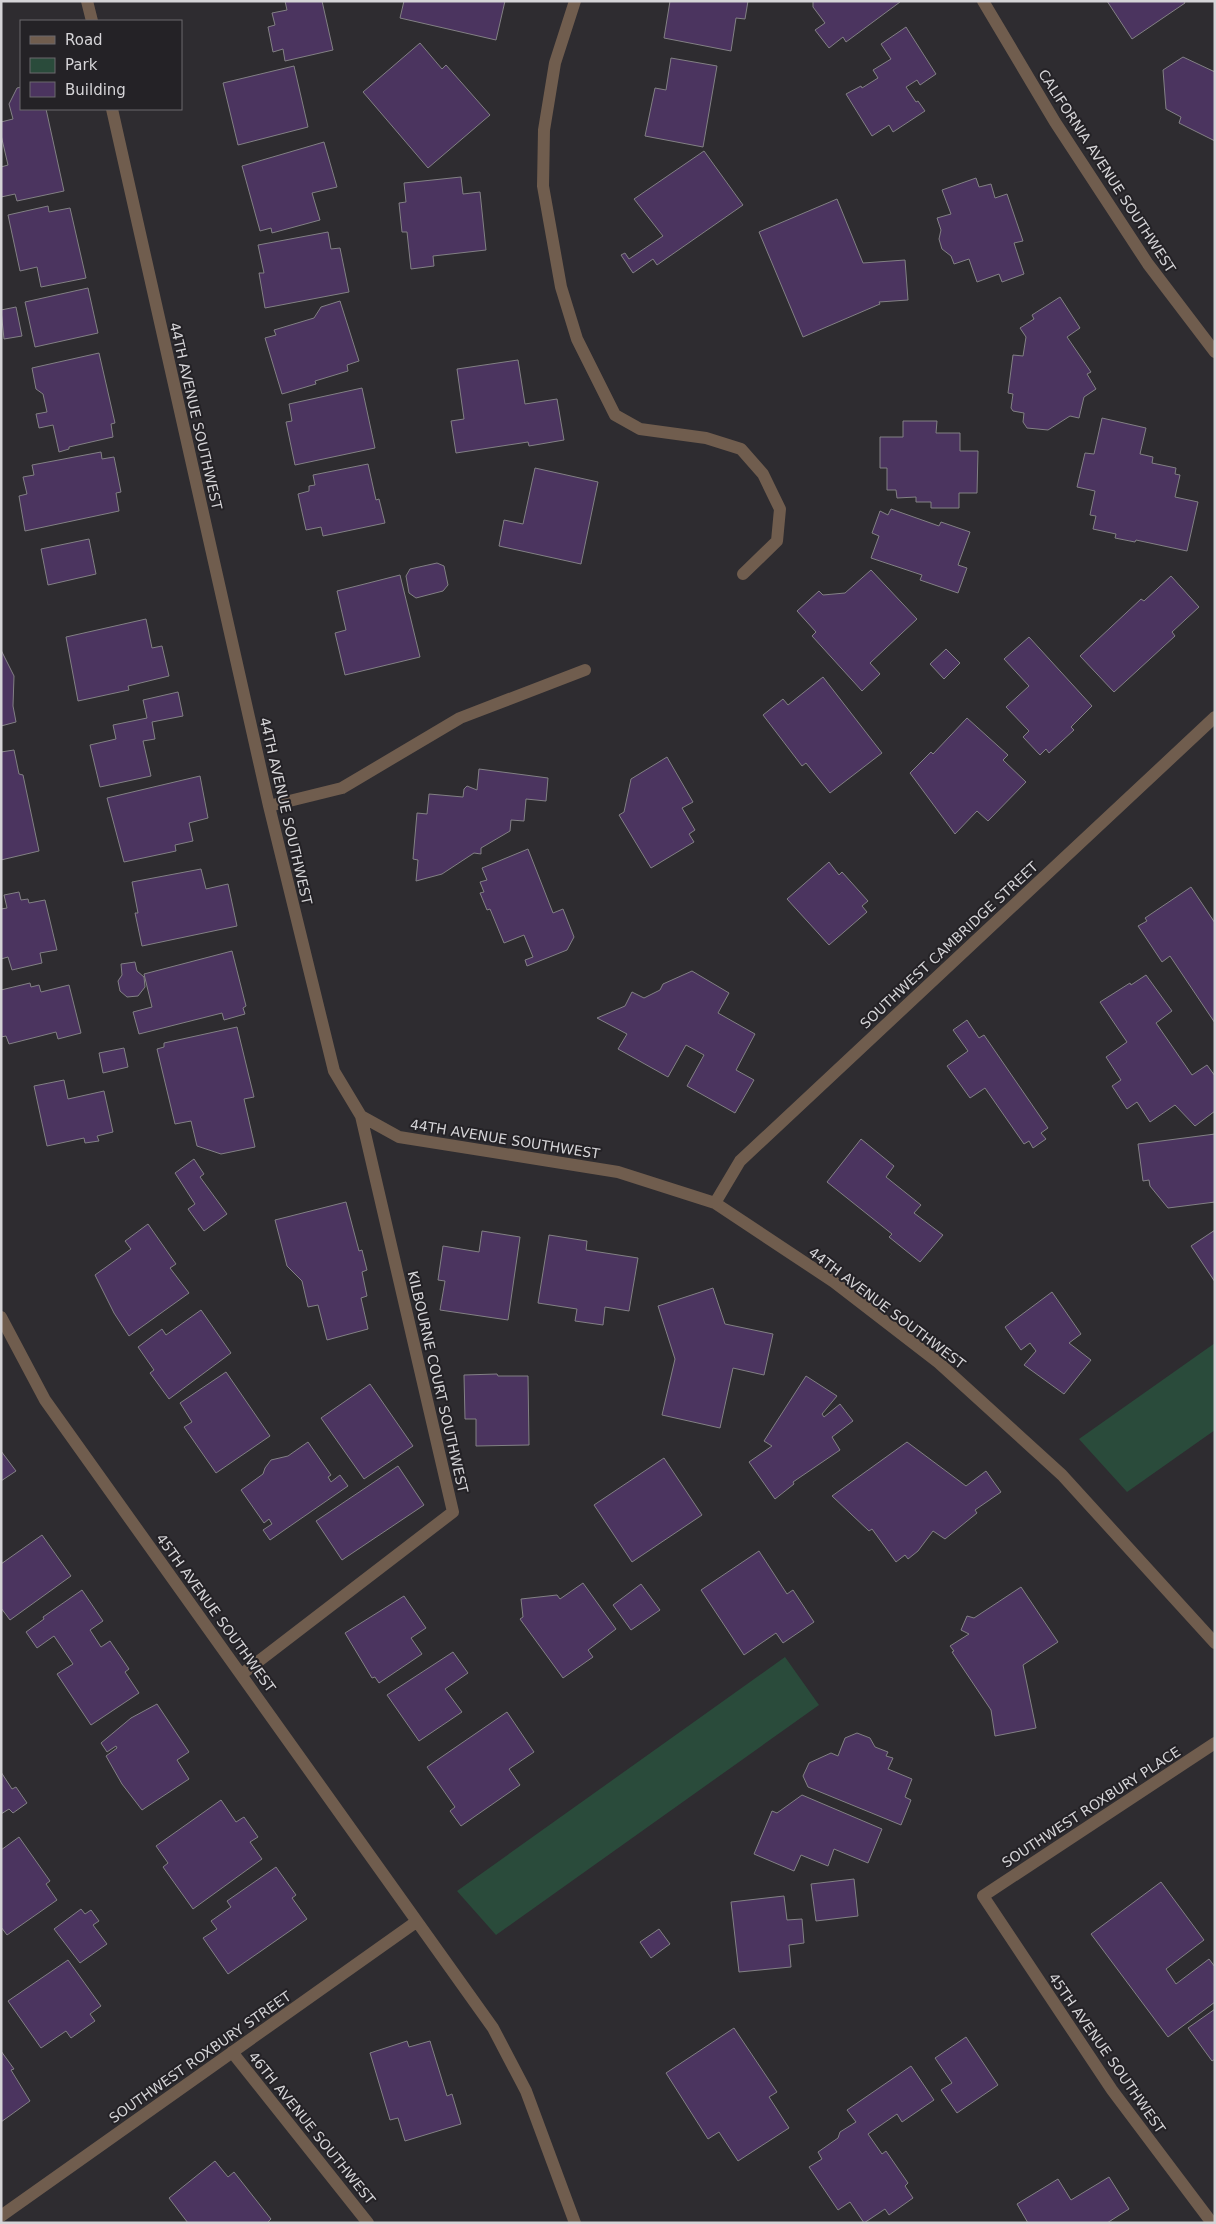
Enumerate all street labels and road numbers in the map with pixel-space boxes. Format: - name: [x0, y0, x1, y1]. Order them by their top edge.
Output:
- street label: CALIFORNIA AVENUE SOUTHWEST: [1035, 66, 1179, 276]
- street label: 44TH AVENUE SOUTHWEST: [167, 321, 225, 512]
- street label: 44TH AVENUE SOUTHWEST: [257, 716, 315, 907]
- street label: SOUTHWEST CAMBRIDGE STREET: [857, 858, 1041, 1032]
- street label: 44TH AVENUE SOUTHWEST: [409, 1116, 601, 1162]
- street label: 44TH AVENUE SOUTHWEST: [806, 1244, 969, 1372]
- street label: KILBOURNE COURT SOUTHWEST: [405, 1269, 471, 1495]
- street label: 45TH AVENUE SOUTHWEST: [153, 1531, 279, 1696]
- street label: SOUTHWEST ROXBURY PLACE: [999, 1743, 1183, 1871]
- street label: 45TH AVENUE SOUTHWEST: [1045, 1970, 1169, 2137]
- street label: SOUTHWEST ROXBURY STREET: [106, 1988, 294, 2126]
- street label: 46TH AVENUE SOUTHWEST: [245, 2048, 379, 2208]

